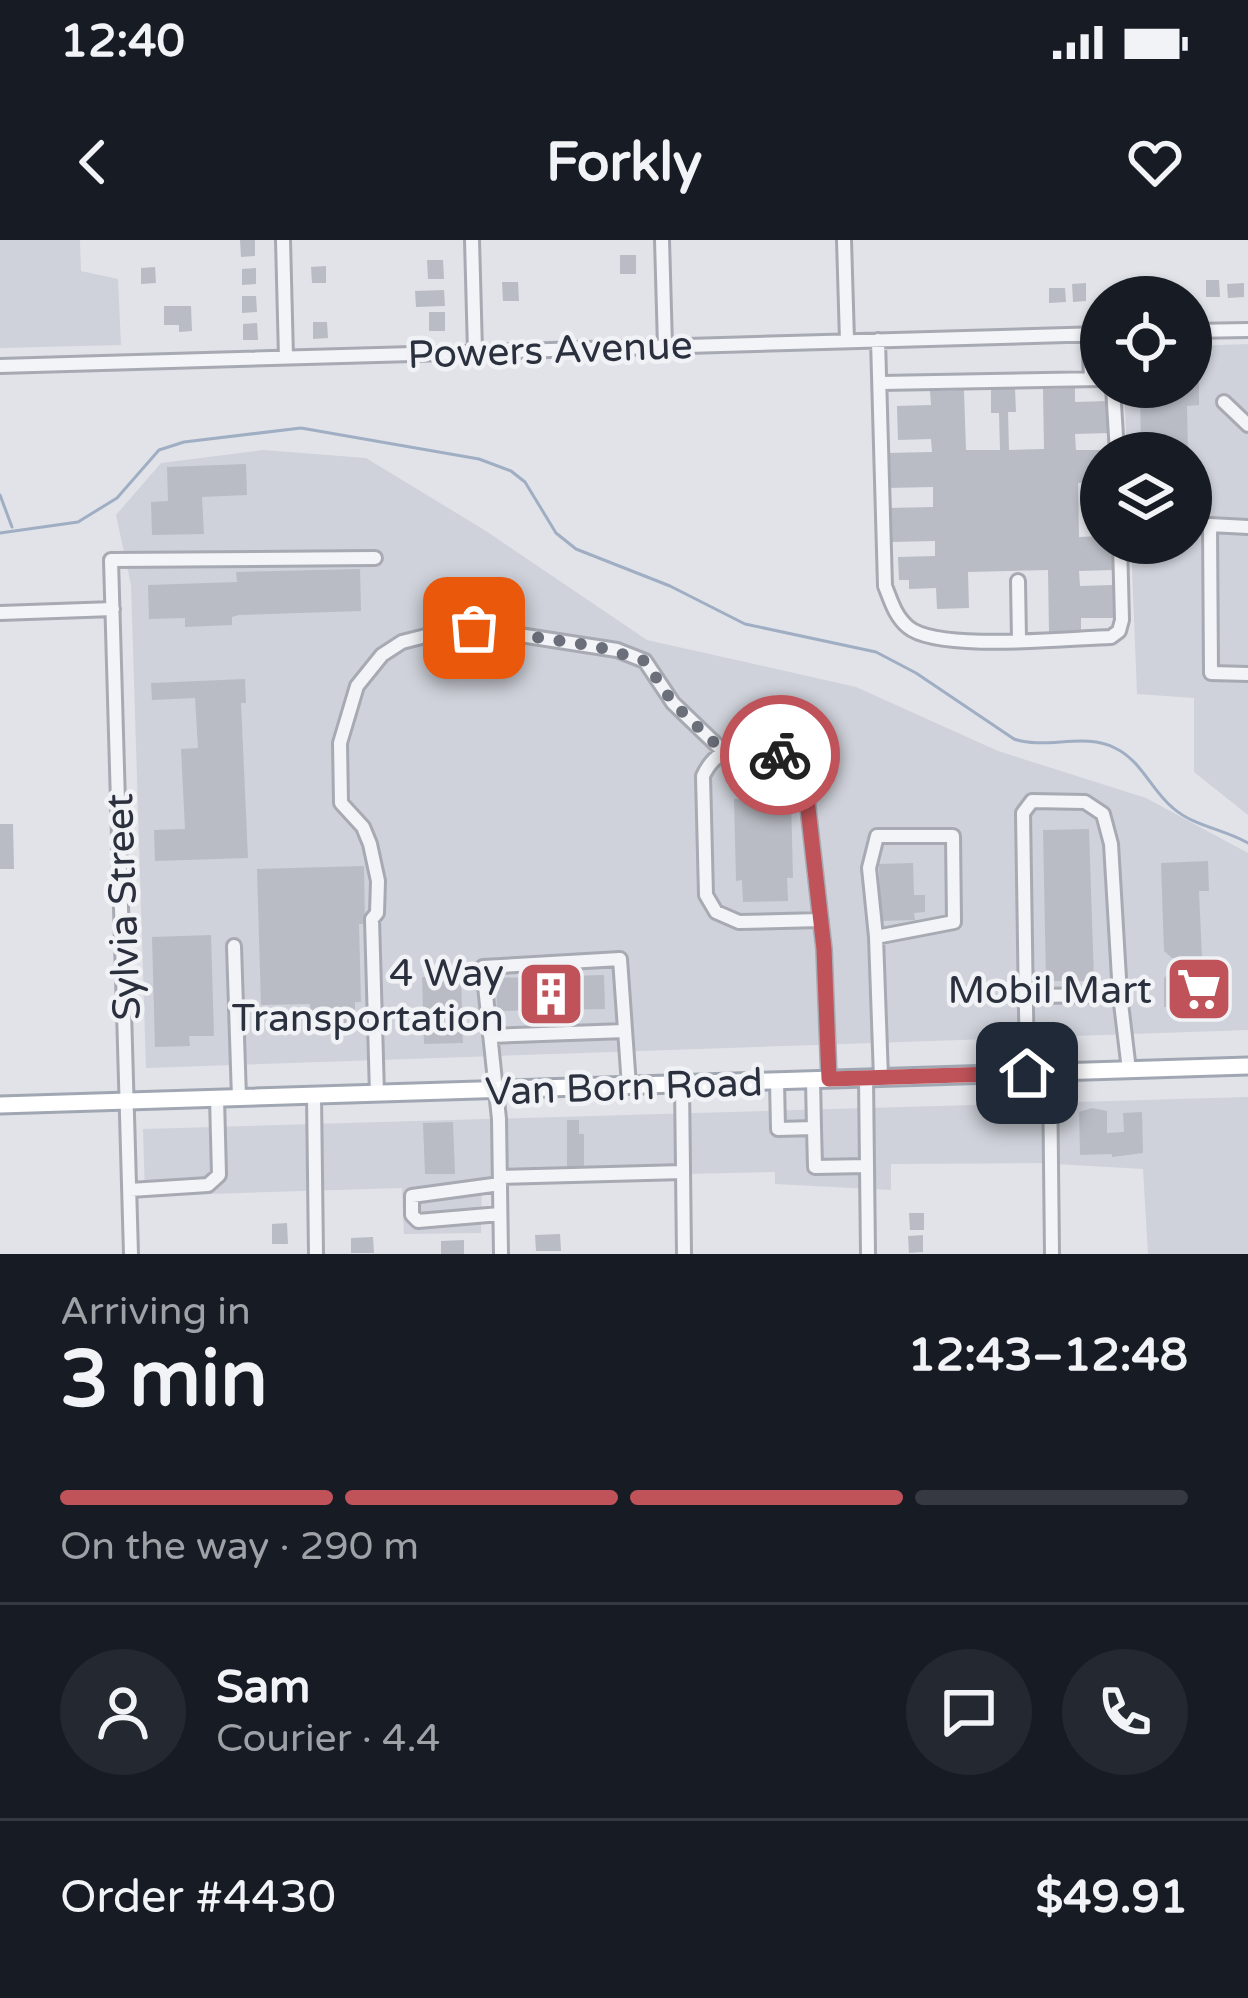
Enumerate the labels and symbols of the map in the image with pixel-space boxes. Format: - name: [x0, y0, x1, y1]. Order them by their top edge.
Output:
- street label: Powers Avenue: [407, 322, 693, 379]
- pin: [423, 577, 525, 679]
- courier: [720, 695, 840, 815]
- street label: Sylvia Street: [96, 792, 151, 1021]
- place label: 4 Way Transportation: [232, 950, 504, 1042]
- supermarket icon: Mobil Mart: [1164, 954, 1234, 1024]
- building icon: 4 Way Transportation: [516, 959, 586, 1029]
- place label: Mobil Mart: [948, 967, 1152, 1014]
- pin: [976, 1022, 1078, 1124]
- street label: Van Born Road: [484, 1059, 764, 1116]

